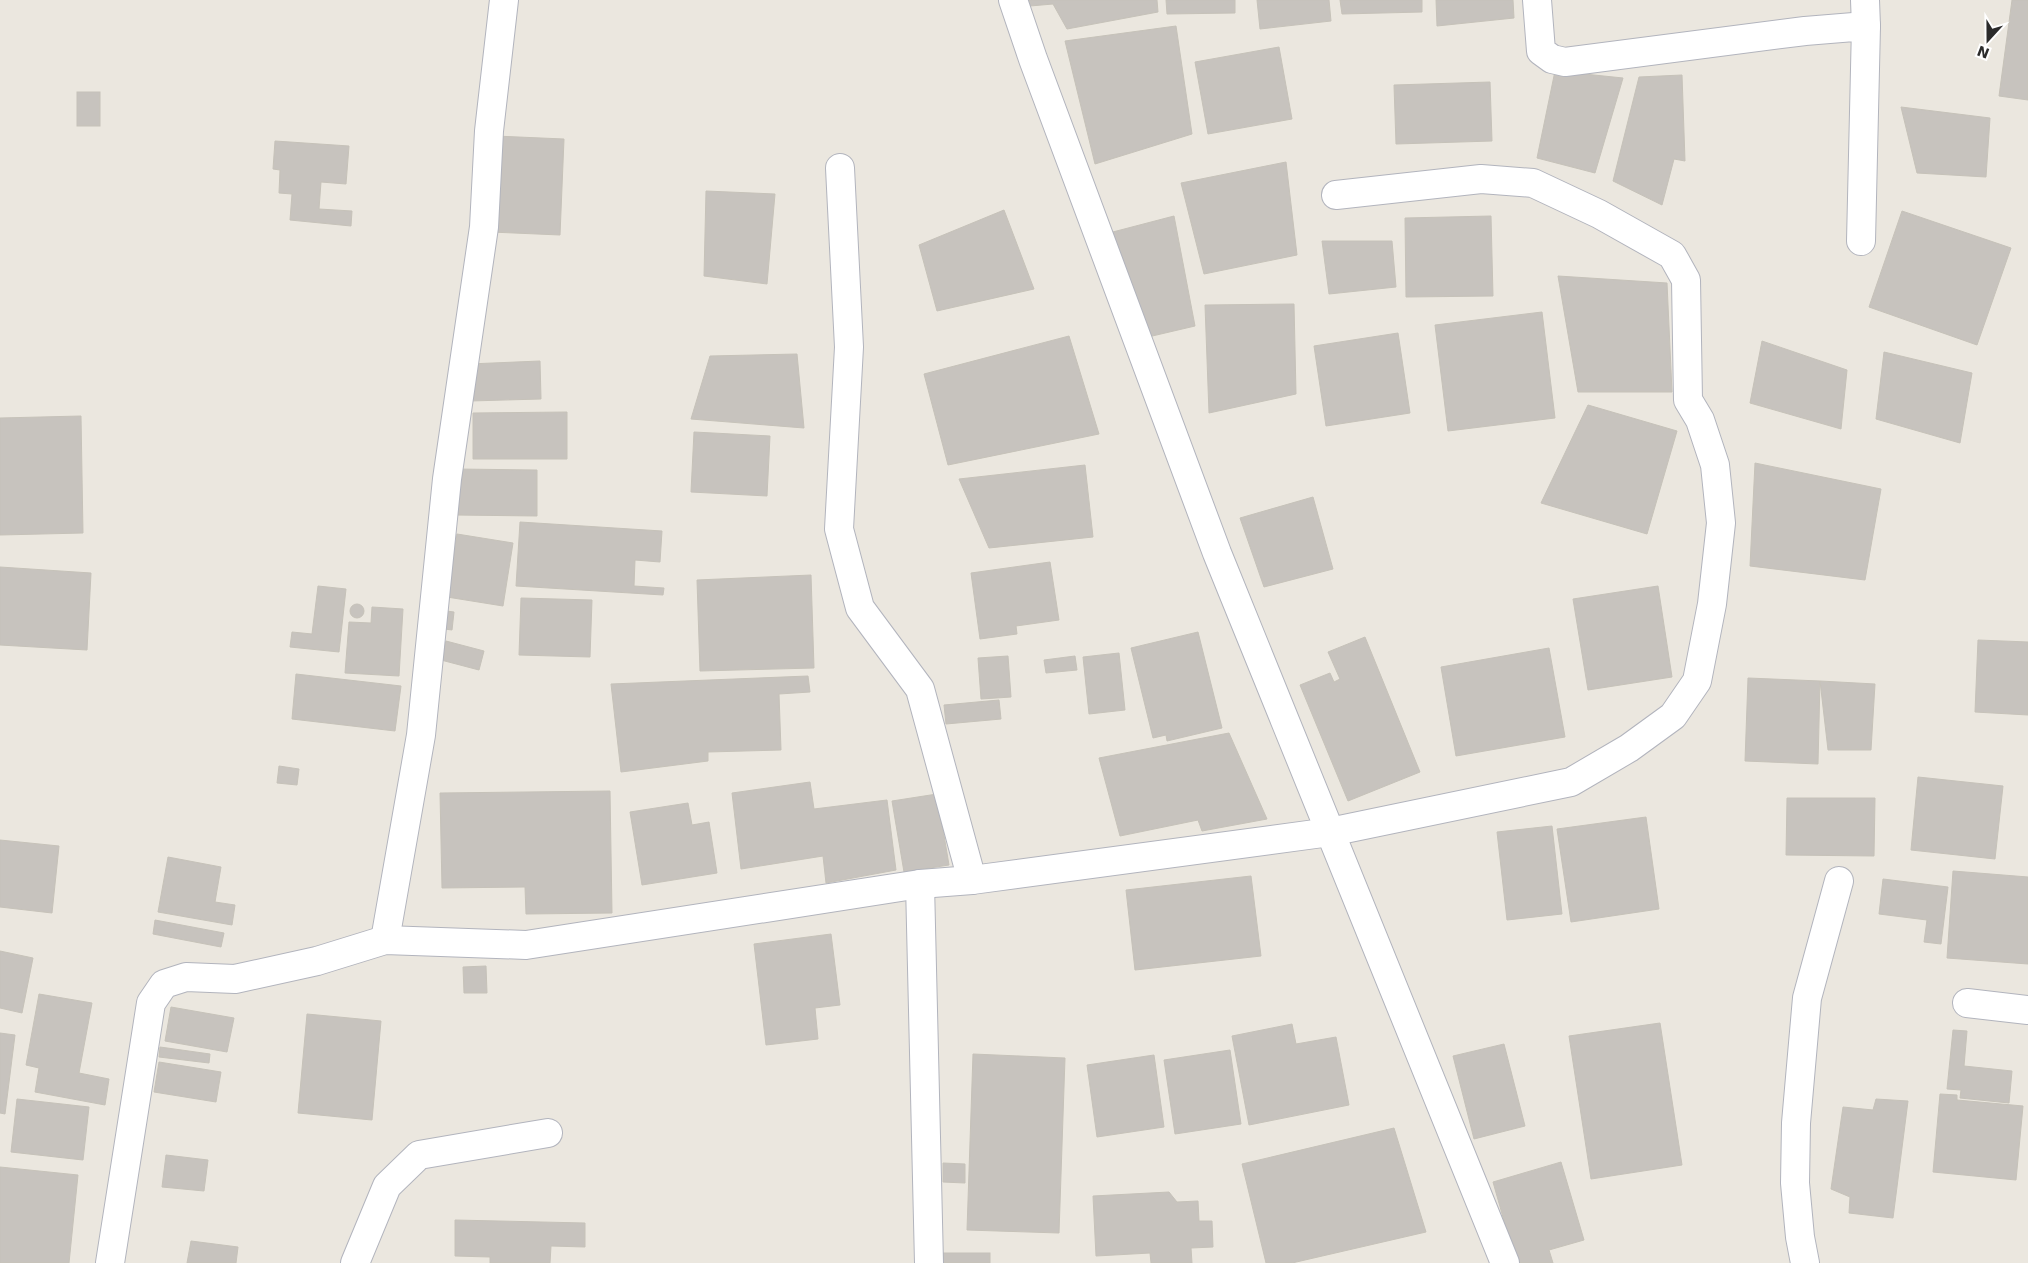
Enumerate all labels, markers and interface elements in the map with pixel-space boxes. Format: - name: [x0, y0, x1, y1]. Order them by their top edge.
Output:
- north arrow: [1963, 15, 2013, 65]
- text: N: [1975, 43, 1992, 62]

